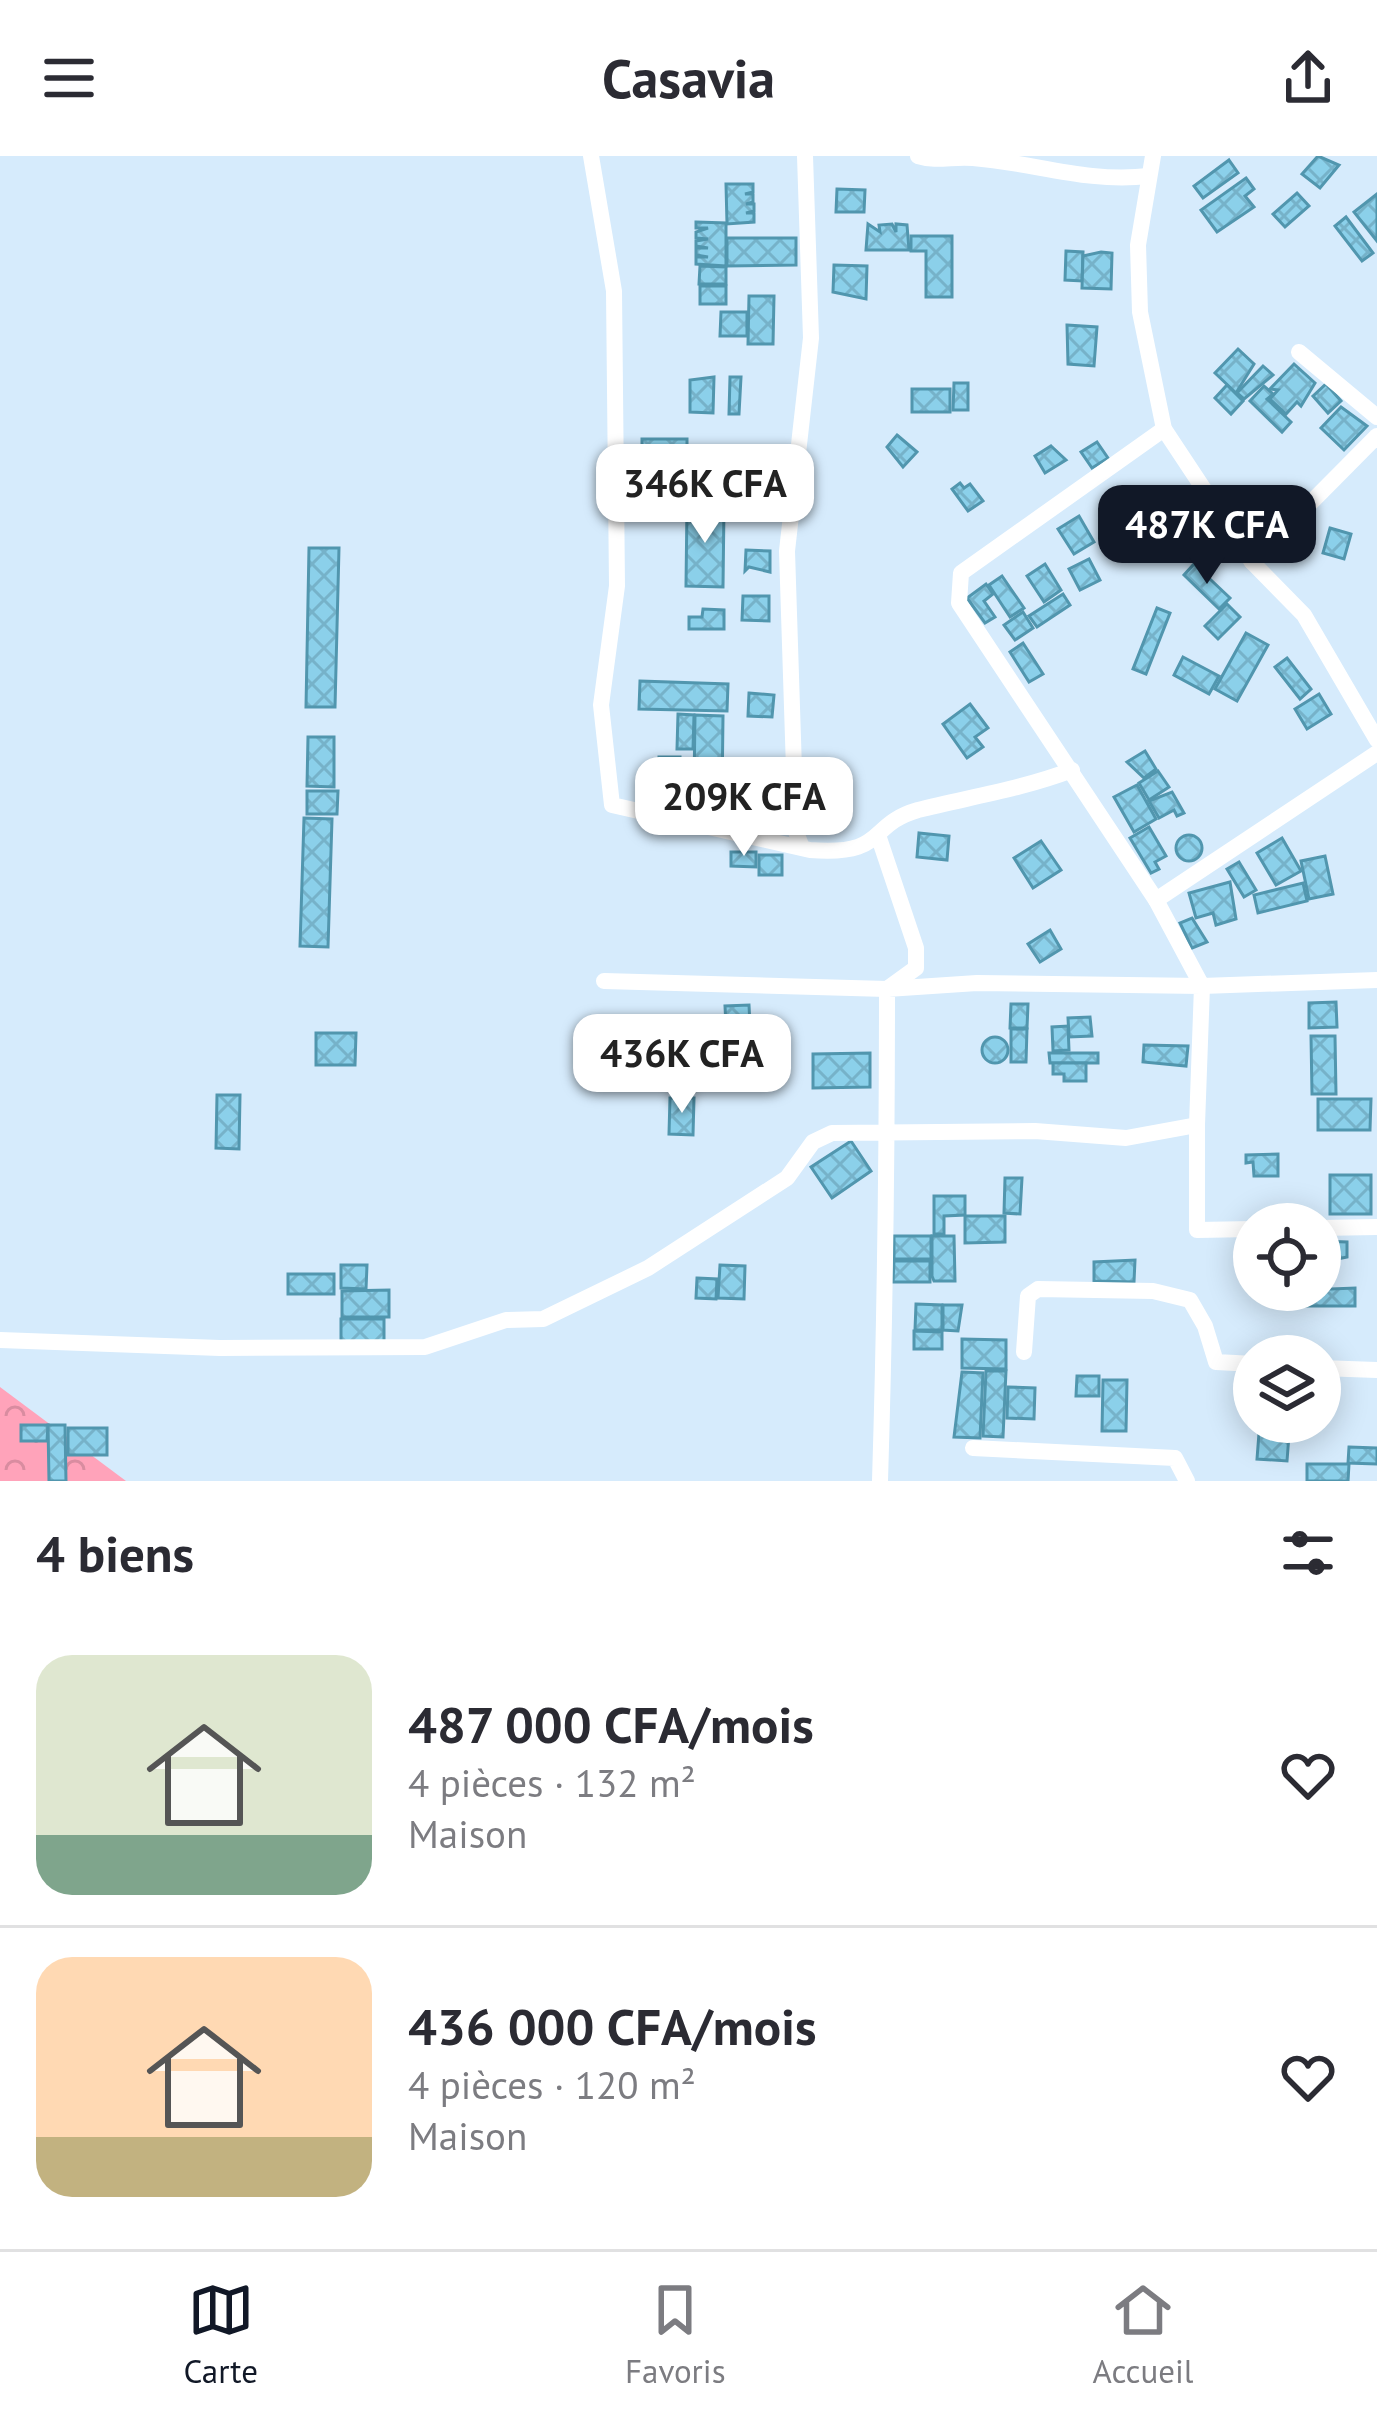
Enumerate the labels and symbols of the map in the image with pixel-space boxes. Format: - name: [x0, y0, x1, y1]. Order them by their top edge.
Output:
- pin: 346K CFA: [581, 444, 829, 546]
- pin: 487K CFA: [1083, 485, 1331, 587]
- pin: 209K CFA: [620, 757, 868, 859]
- pin: 436K CFA: [558, 1014, 806, 1116]

